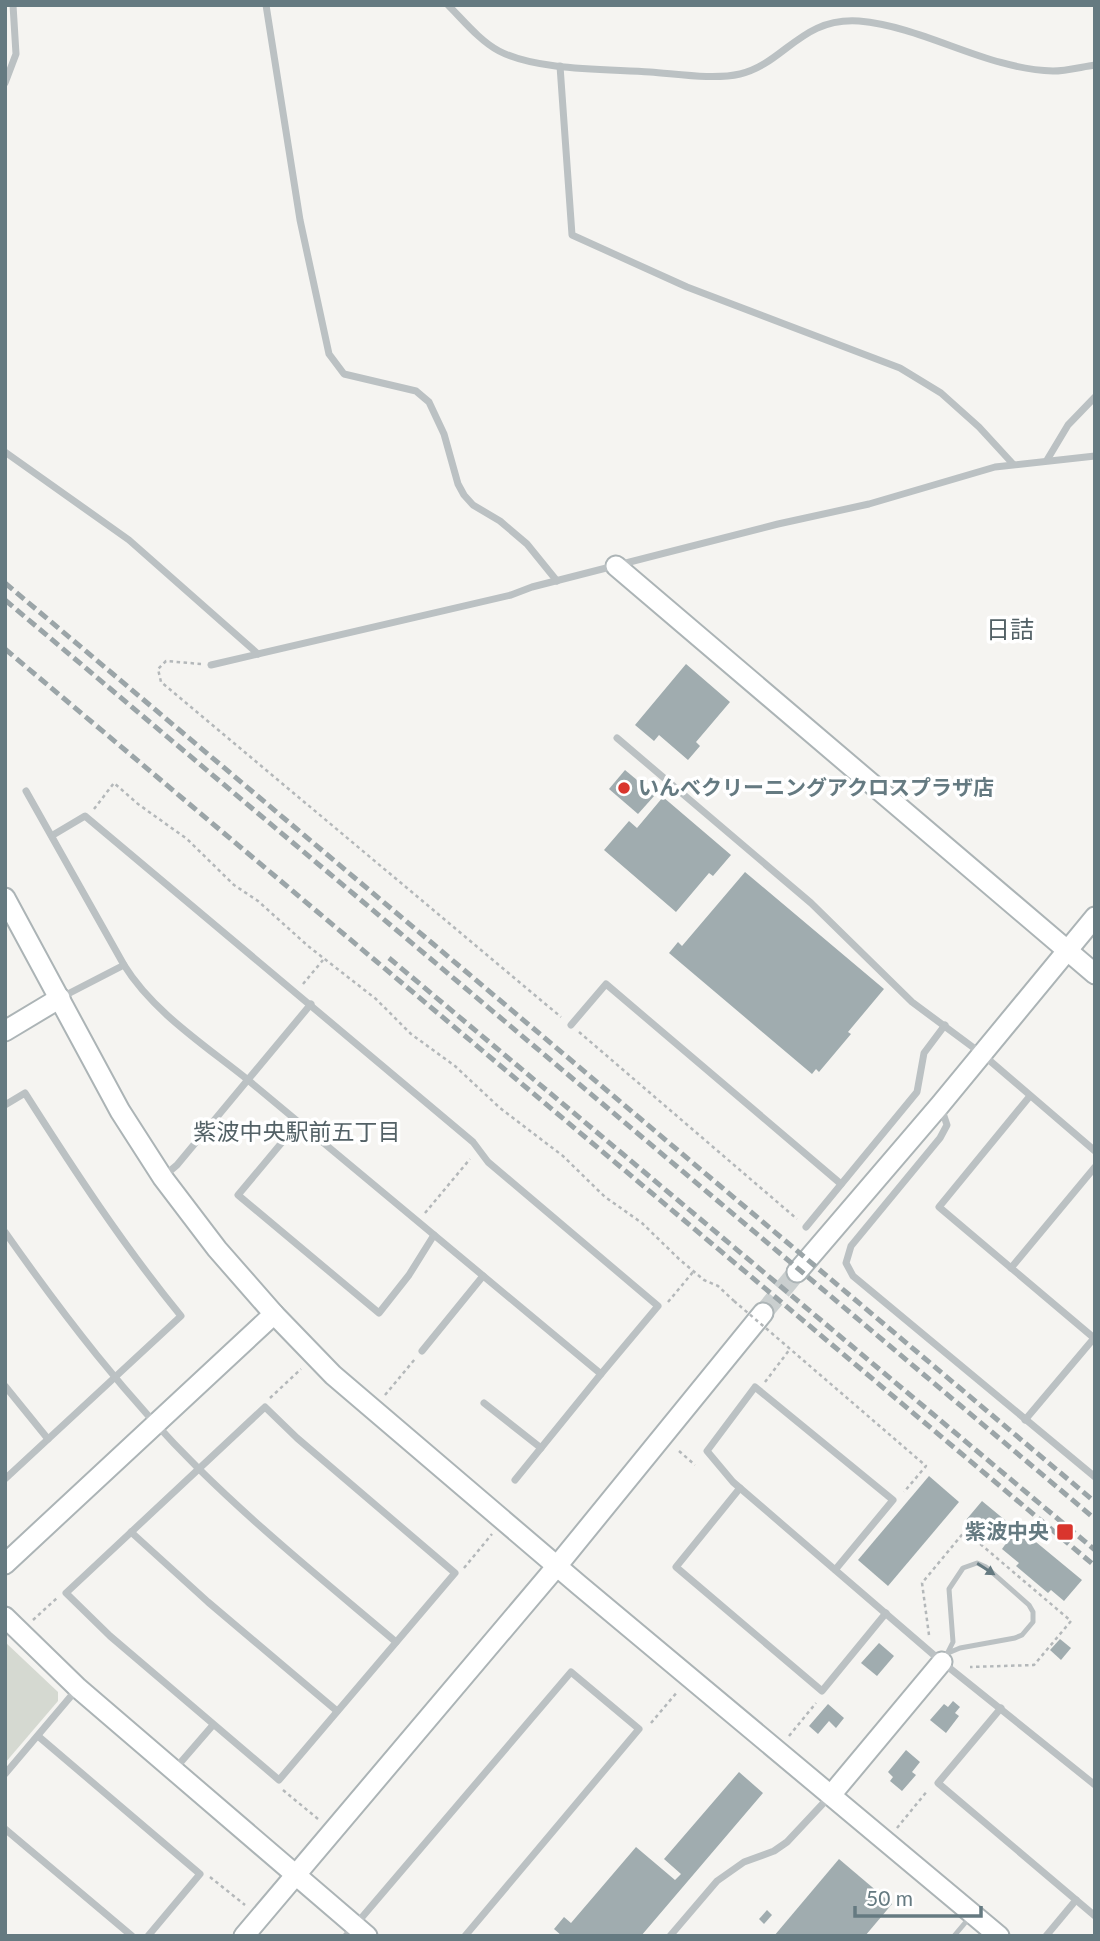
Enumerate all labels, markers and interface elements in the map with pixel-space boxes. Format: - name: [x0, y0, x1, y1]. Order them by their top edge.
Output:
- district label: 日詰: [986, 614, 1034, 643]
- place label: いんべクリーニングアクロスプラザ店: [638, 774, 994, 799]
- marker: いんべクリーニングアクロスプラザ店: [616, 780, 632, 796]
- district label: 紫波中央駅前五丁目: [194, 1117, 401, 1145]
- place label: 紫波中央: [965, 1518, 1049, 1543]
- marker: 紫波中央: [1055, 1522, 1075, 1542]
- one-way arrow: [976, 1563, 996, 1576]
- scale bar: [855, 1874, 981, 1918]
- text: 50 m: [866, 1885, 913, 1910]

